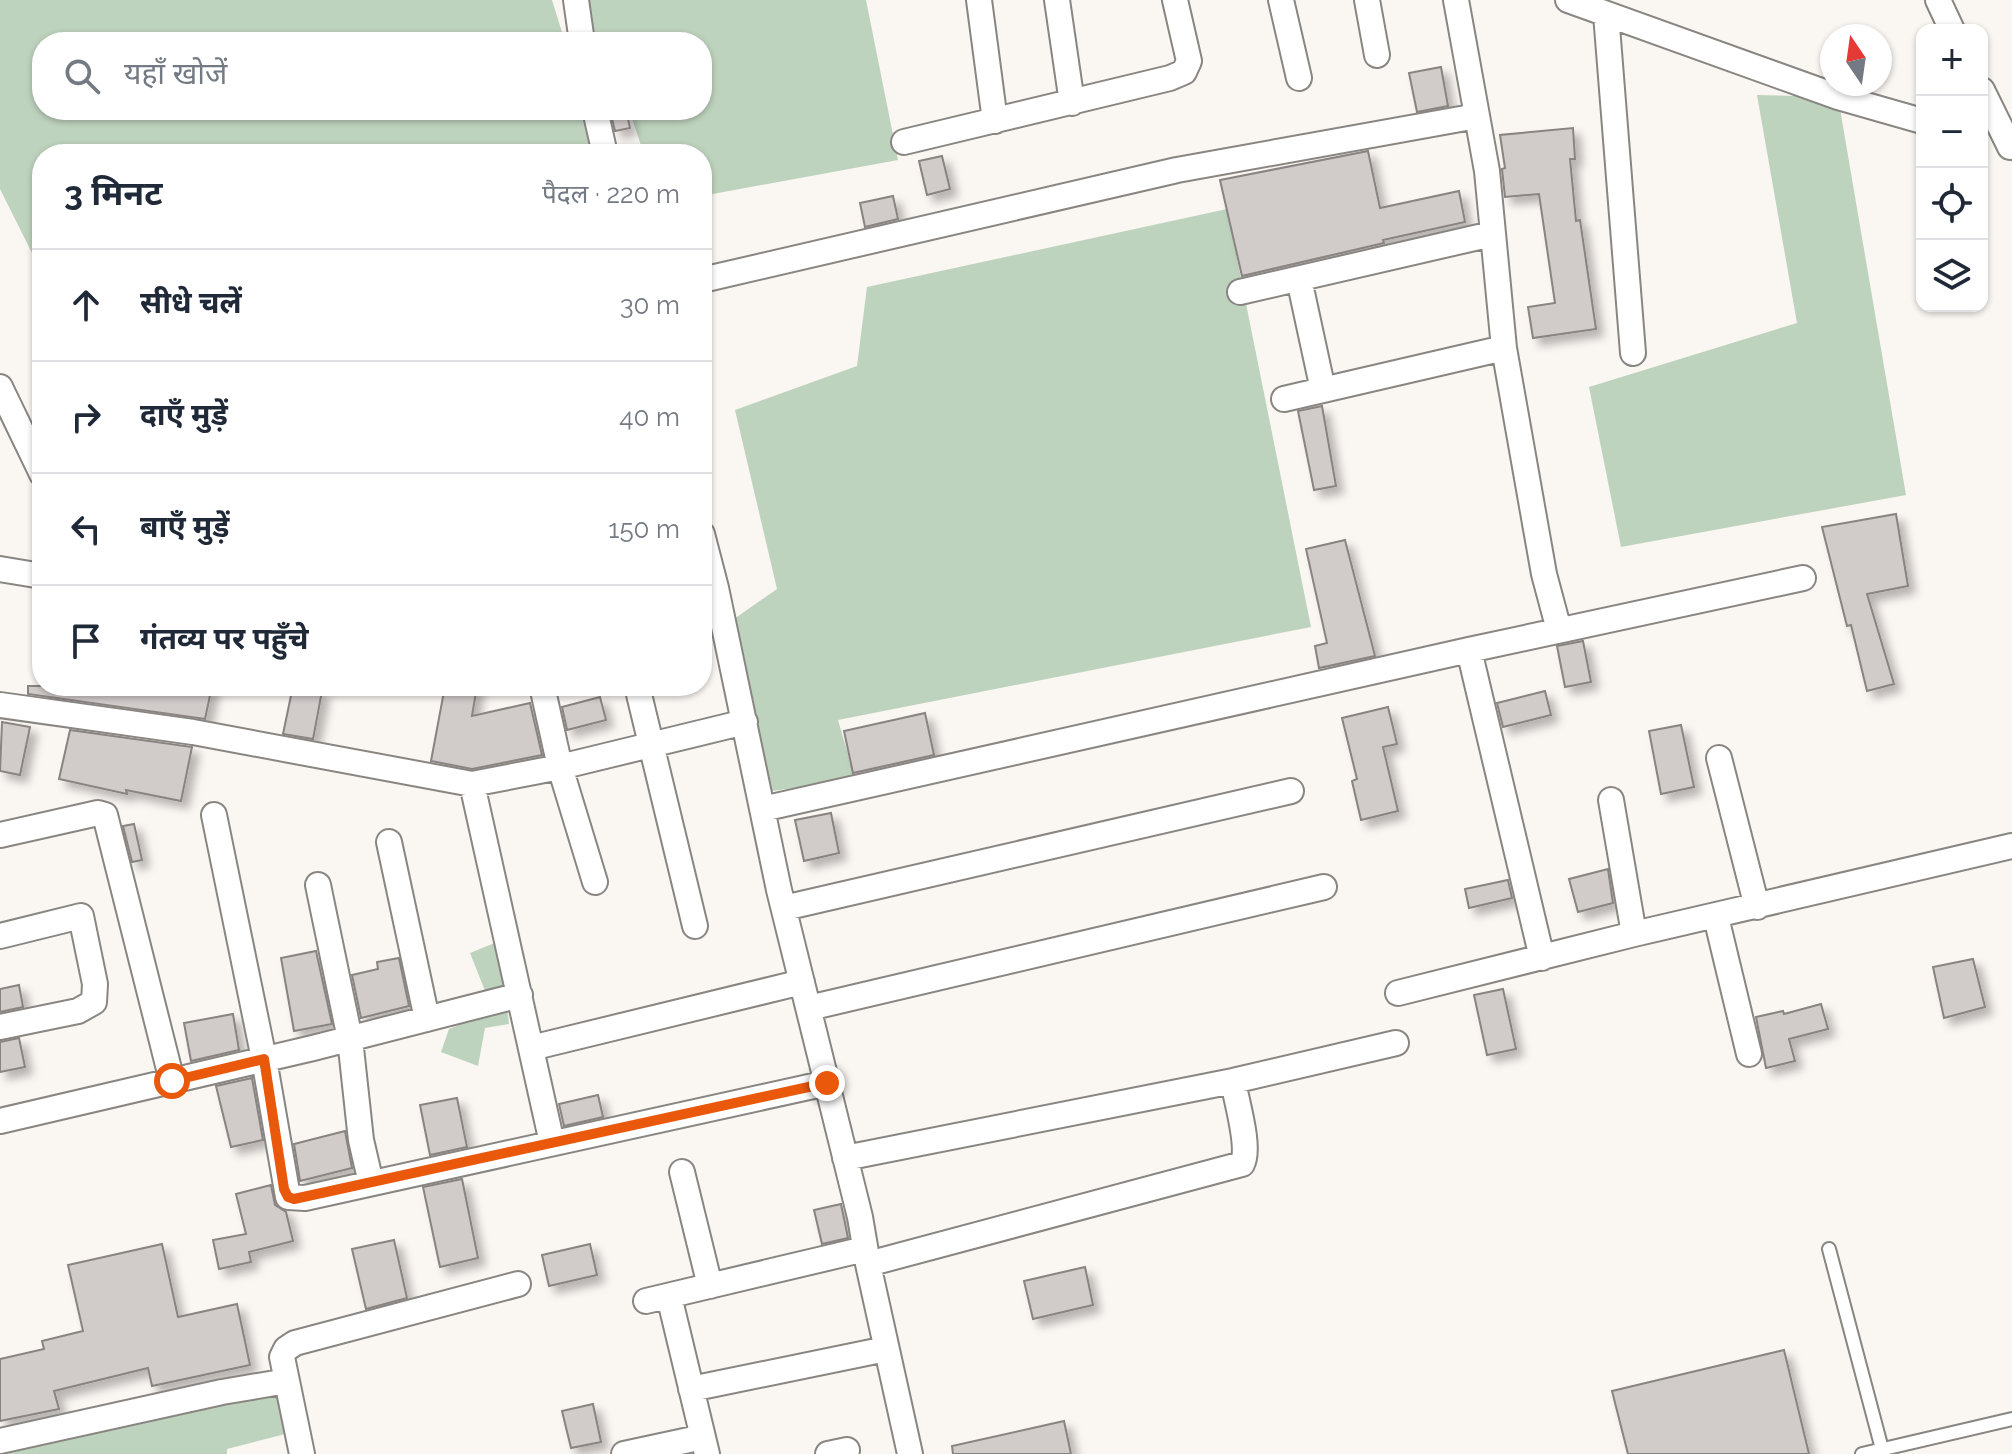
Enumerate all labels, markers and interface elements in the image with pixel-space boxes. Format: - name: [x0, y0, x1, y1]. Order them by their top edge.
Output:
- north arrow: [1820, 24, 1892, 96]
- map controls: [1916, 24, 1988, 312]
- button: +: [1916, 24, 1988, 96]
- search box: [32, 32, 712, 120]
- icon: search: [60, 54, 104, 98]
- text: यहाँ खोजें: [124, 56, 227, 91]
- button: −: [1916, 96, 1988, 168]
- button: locate: [1916, 168, 1988, 240]
- text: 3 मिनट: [64, 173, 163, 213]
- text: पैदल · 220 m: [542, 179, 680, 209]
- button: layers: [1916, 240, 1988, 312]
- icon: ahead: [64, 283, 108, 327]
- text: सीधे चलें: [140, 285, 242, 320]
- text: 30 m: [620, 290, 680, 320]
- icon: right: [64, 395, 108, 439]
- text: दाएँ मुड़ें: [140, 397, 228, 432]
- text: 40 m: [619, 402, 680, 432]
- icon: left: [64, 507, 108, 551]
- text: बाएँ मुड़ें: [140, 509, 229, 544]
- text: 150 m: [608, 514, 680, 544]
- icon: arrive: [64, 619, 108, 663]
- text: गंतव्य पर पहुँचे: [140, 621, 309, 656]
- route start: [154, 1063, 190, 1099]
- route end: [809, 1065, 845, 1101]

